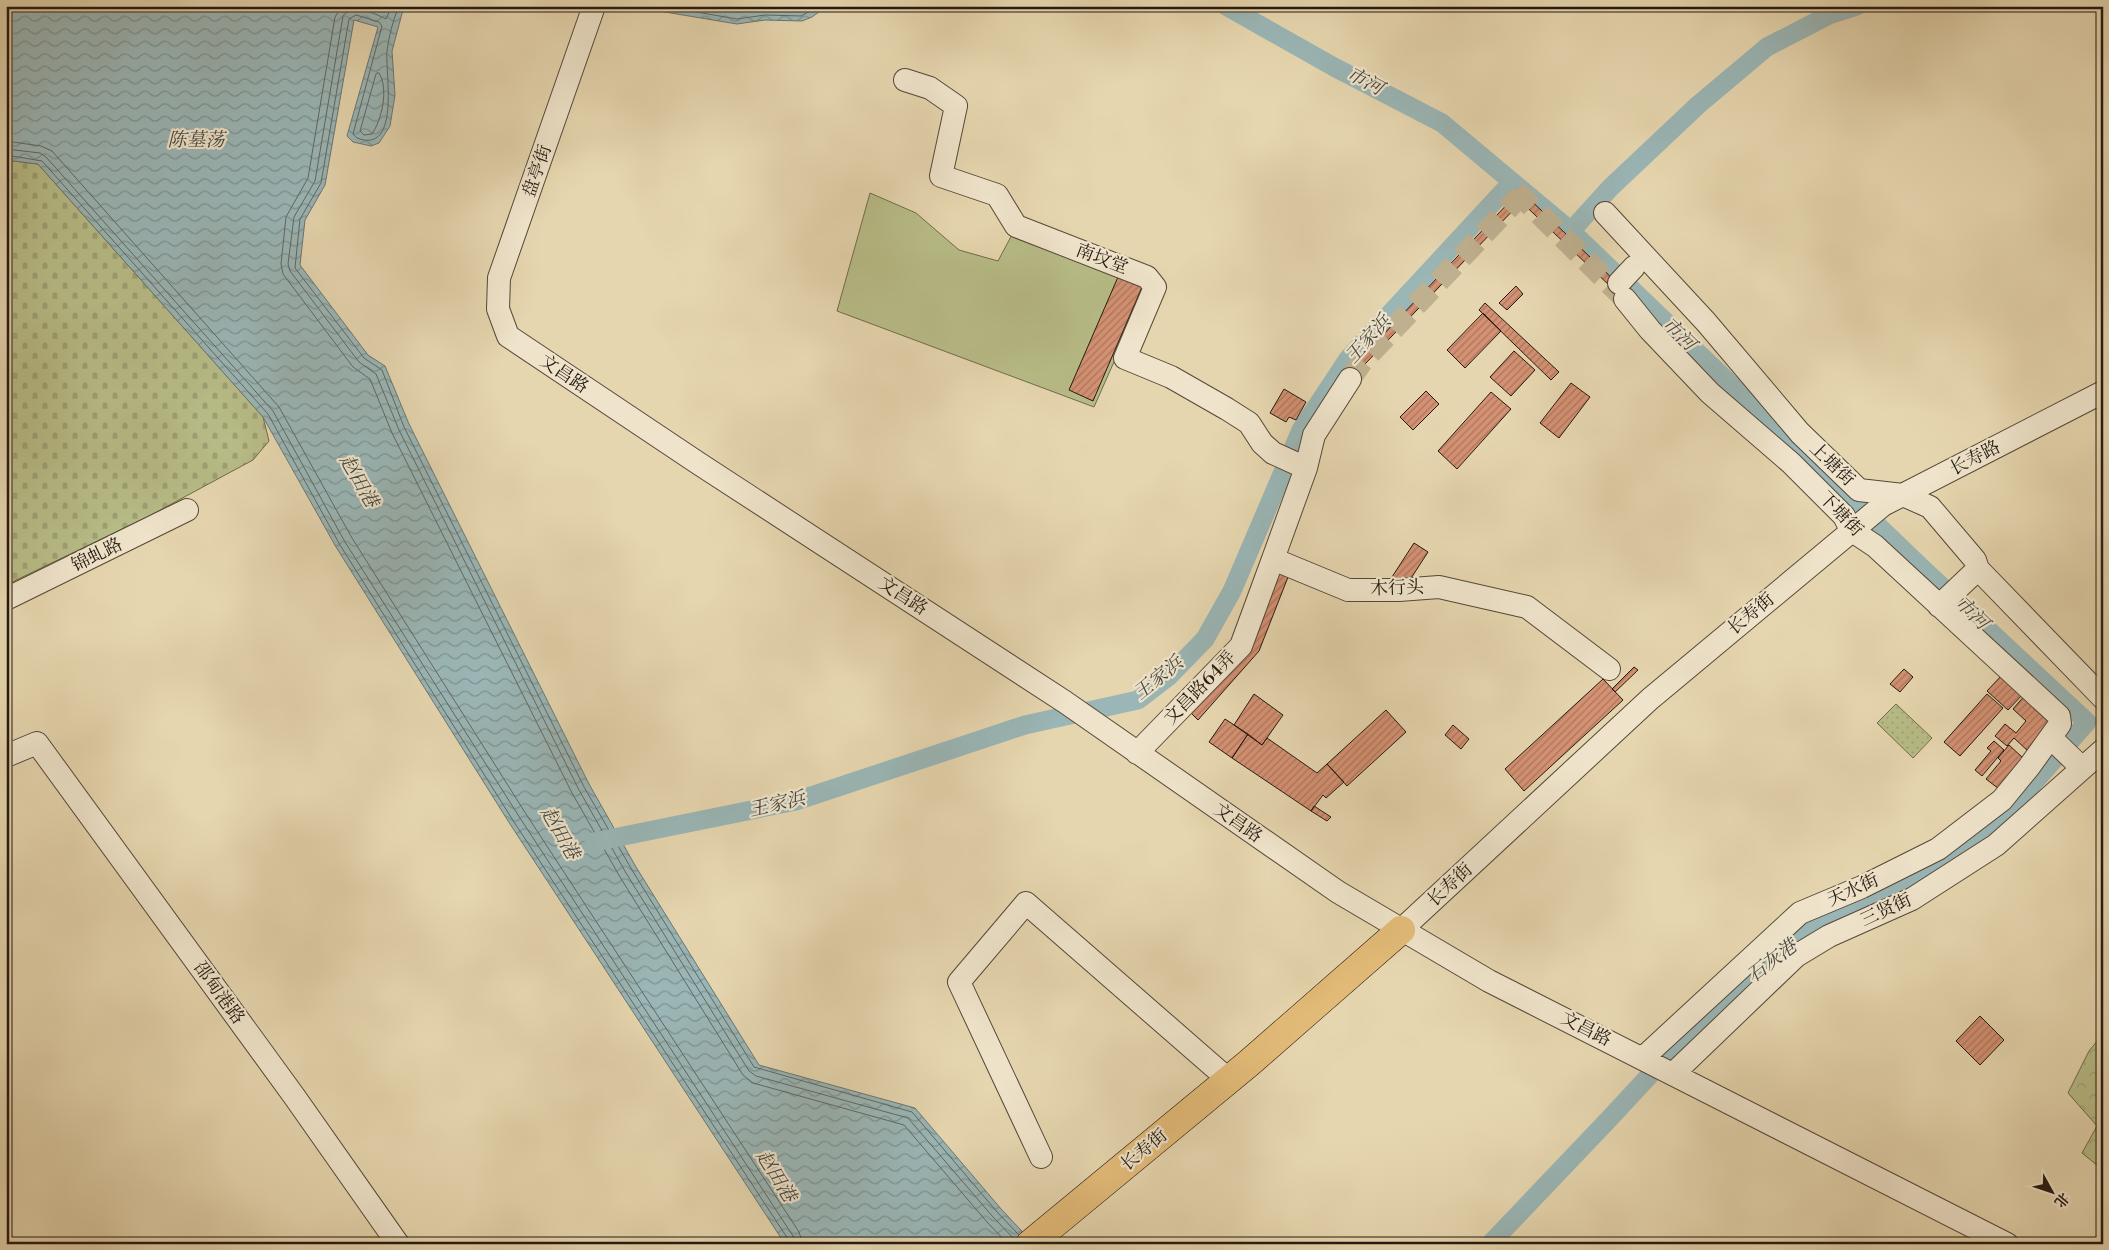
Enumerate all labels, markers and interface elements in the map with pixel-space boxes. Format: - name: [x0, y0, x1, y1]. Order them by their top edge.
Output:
- water label: 市河: [1343, 61, 1390, 102]
- water label: 陈墓荡: [167, 128, 227, 152]
- street label: 盘亭街: [517, 142, 557, 200]
- street label: 南坟堂: [1073, 239, 1131, 279]
- water label: 王家浜: [1340, 308, 1397, 368]
- water label: 市河: [1657, 312, 1703, 358]
- street label: 文昌路: [535, 349, 593, 399]
- street label: 长寿路: [1946, 435, 2004, 481]
- street label: 上塘街: [1805, 437, 1859, 491]
- water label: 赵田港: [334, 450, 385, 514]
- street label: 下塘街: [1814, 487, 1868, 541]
- street label: 锦虬路: [68, 533, 126, 577]
- street label: 文昌路: [874, 572, 932, 620]
- street label: 木行头: [1370, 576, 1424, 600]
- street label: 长寿街: [1723, 588, 1779, 640]
- water label: 市河: [1950, 591, 1996, 637]
- street label: 文昌路64弄: [1159, 646, 1241, 730]
- water label: 王家浜: [1128, 649, 1189, 705]
- water label: 王家浜: [747, 785, 809, 822]
- street label: 文昌路: [1209, 798, 1267, 848]
- water label: 赵田港: [535, 802, 586, 866]
- street label: 长寿街: [1422, 858, 1478, 912]
- street label: 天水街: [1824, 869, 1882, 911]
- street label: 三贤街: [1857, 888, 1915, 932]
- water label: 石灰港: [1742, 932, 1804, 988]
- street label: 邵甸港路: [189, 957, 249, 1029]
- street label: 文昌路: [1557, 1006, 1615, 1052]
- street label: 长寿街: [1116, 1124, 1172, 1176]
- water label: 赵田港: [751, 1145, 803, 1209]
- north arrow: [2026, 1168, 2076, 1218]
- text: 北: [2050, 1189, 2073, 1211]

